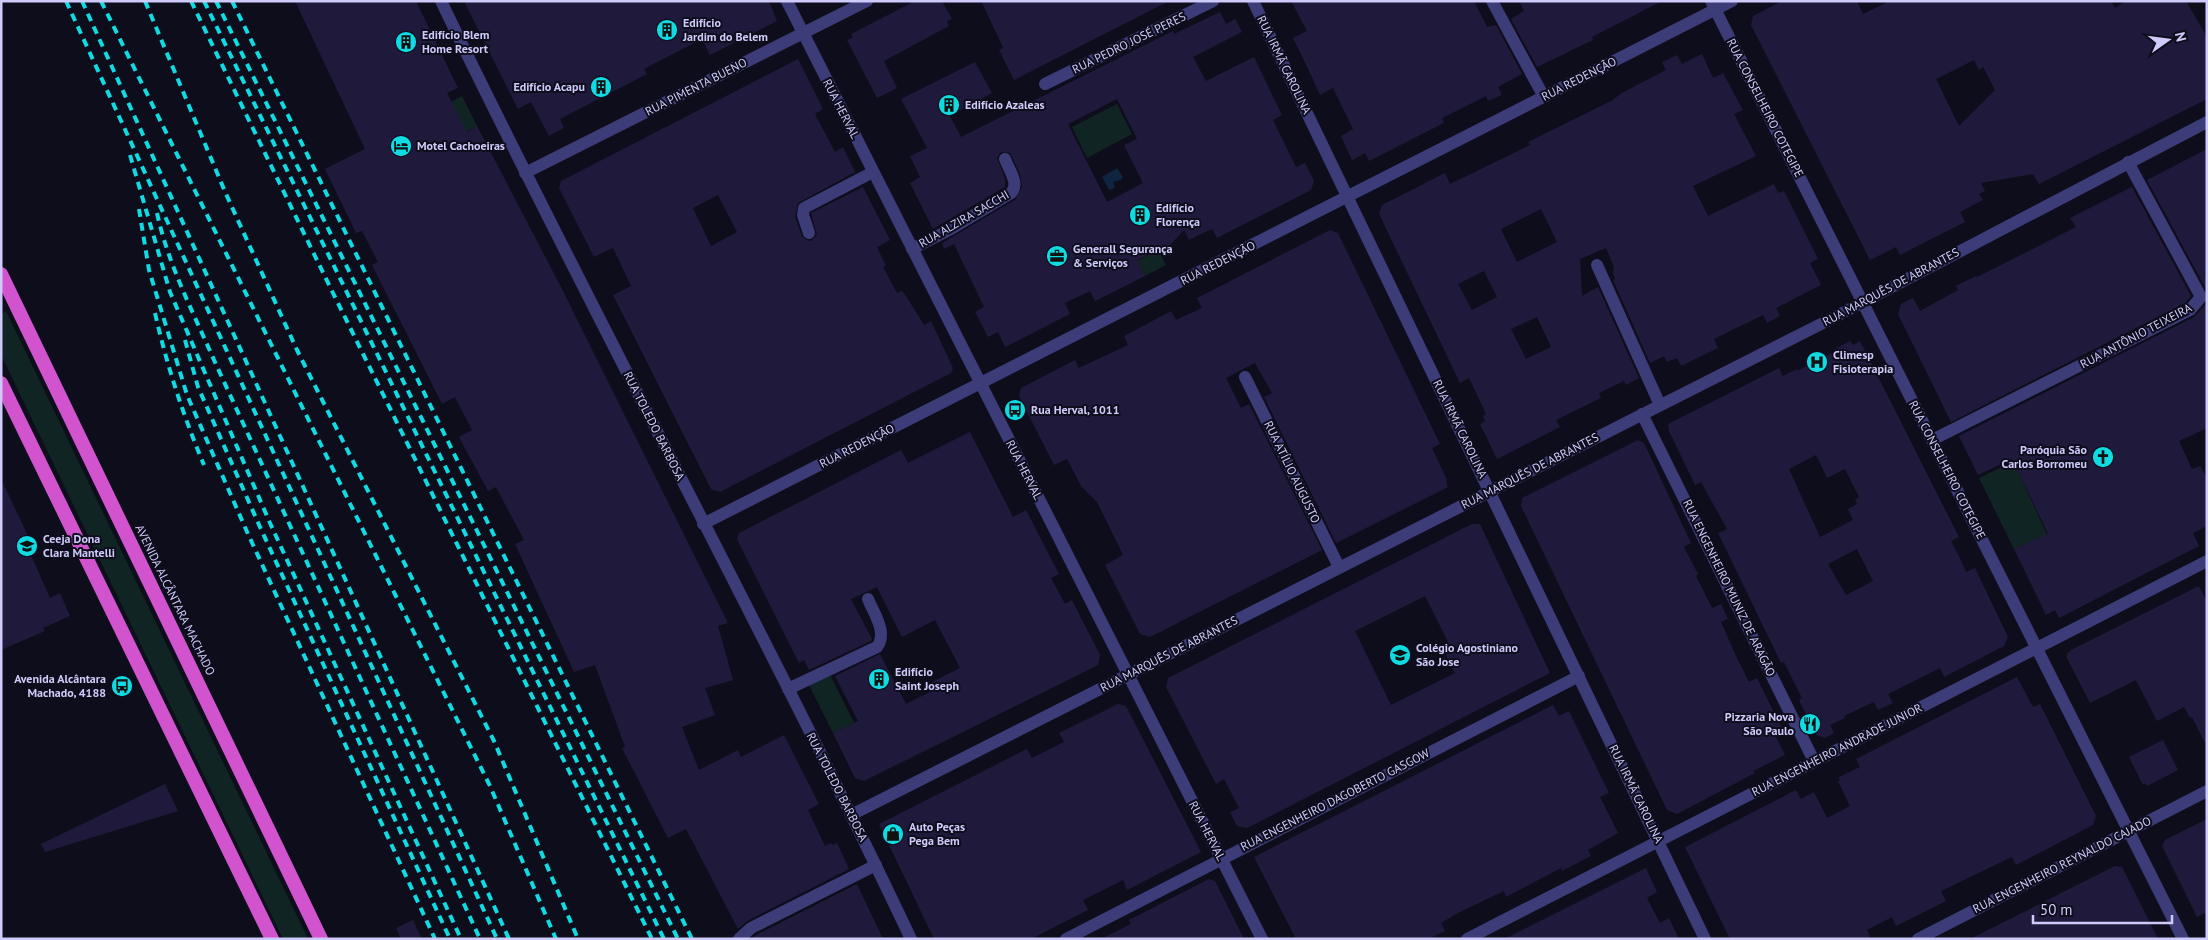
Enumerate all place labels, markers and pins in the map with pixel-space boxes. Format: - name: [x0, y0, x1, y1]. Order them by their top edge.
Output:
- place label: Edifício Jardim do Belem: [682, 15, 768, 44]
- building icon: Edifício Jardim do Belem: [655, 18, 679, 42]
- place label: Edifício Blem Home Resort: [422, 27, 490, 56]
- building icon: Edifício Blem Home Resort: [394, 30, 418, 54]
- building icon: Edifício Acapu: [589, 75, 613, 99]
- place label: Edifício Acapu: [513, 79, 585, 94]
- building icon: Edifício Azaleas: [937, 93, 961, 117]
- place label: Edifício Azaleas: [965, 97, 1045, 112]
- hotel icon: Motel Cachoeiras: [389, 134, 413, 158]
- place label: Motel Cachoeiras: [417, 138, 505, 153]
- place label: Edifício Florença: [1156, 200, 1200, 229]
- building icon: Edifício Florença: [1128, 203, 1152, 227]
- place label: Generall Segurança & Serviços: [1073, 241, 1172, 270]
- office icon: Generall Segurança & Serviços: [1045, 244, 1069, 268]
- place label: Climesp Fisioterapia: [1833, 347, 1893, 376]
- hospital icon: Climesp Fisioterapia: [1805, 350, 1829, 374]
- bus stop icon: Rua Herval, 1011: [1003, 398, 1027, 422]
- place label: Rua Herval, 1011: [1031, 402, 1119, 417]
- place label: Paróquia São Carlos Borromeu: [2002, 442, 2088, 471]
- church icon: Paróquia São Carlos Borromeu: [2091, 445, 2115, 469]
- place label: Ceeja Dona Clara Mantelli: [43, 531, 115, 560]
- school or university icon: Ceeja Dona Clara Mantelli: [15, 534, 39, 558]
- place label: Colégio Agostiniano São Jose: [1416, 640, 1519, 669]
- school or university icon: Colégio Agostiniano São Jose: [1388, 643, 1412, 667]
- place label: Edifício Saint Joseph: [895, 664, 959, 693]
- building icon: Edifício Saint Joseph: [867, 667, 891, 691]
- place label: Avenida Alcântara Machado, 4188: [14, 671, 106, 700]
- bus stop icon: Avenida Alcântara Machado, 4188: [110, 674, 134, 698]
- place label: Pizzaria Nova São Paulo: [1725, 709, 1795, 738]
- restaurant icon: Pizzaria Nova São Paulo: [1798, 712, 1822, 736]
- place label: Auto Peças Pega Bem: [909, 819, 965, 848]
- shop icon: Auto Peças Pega Bem: [881, 822, 905, 846]

